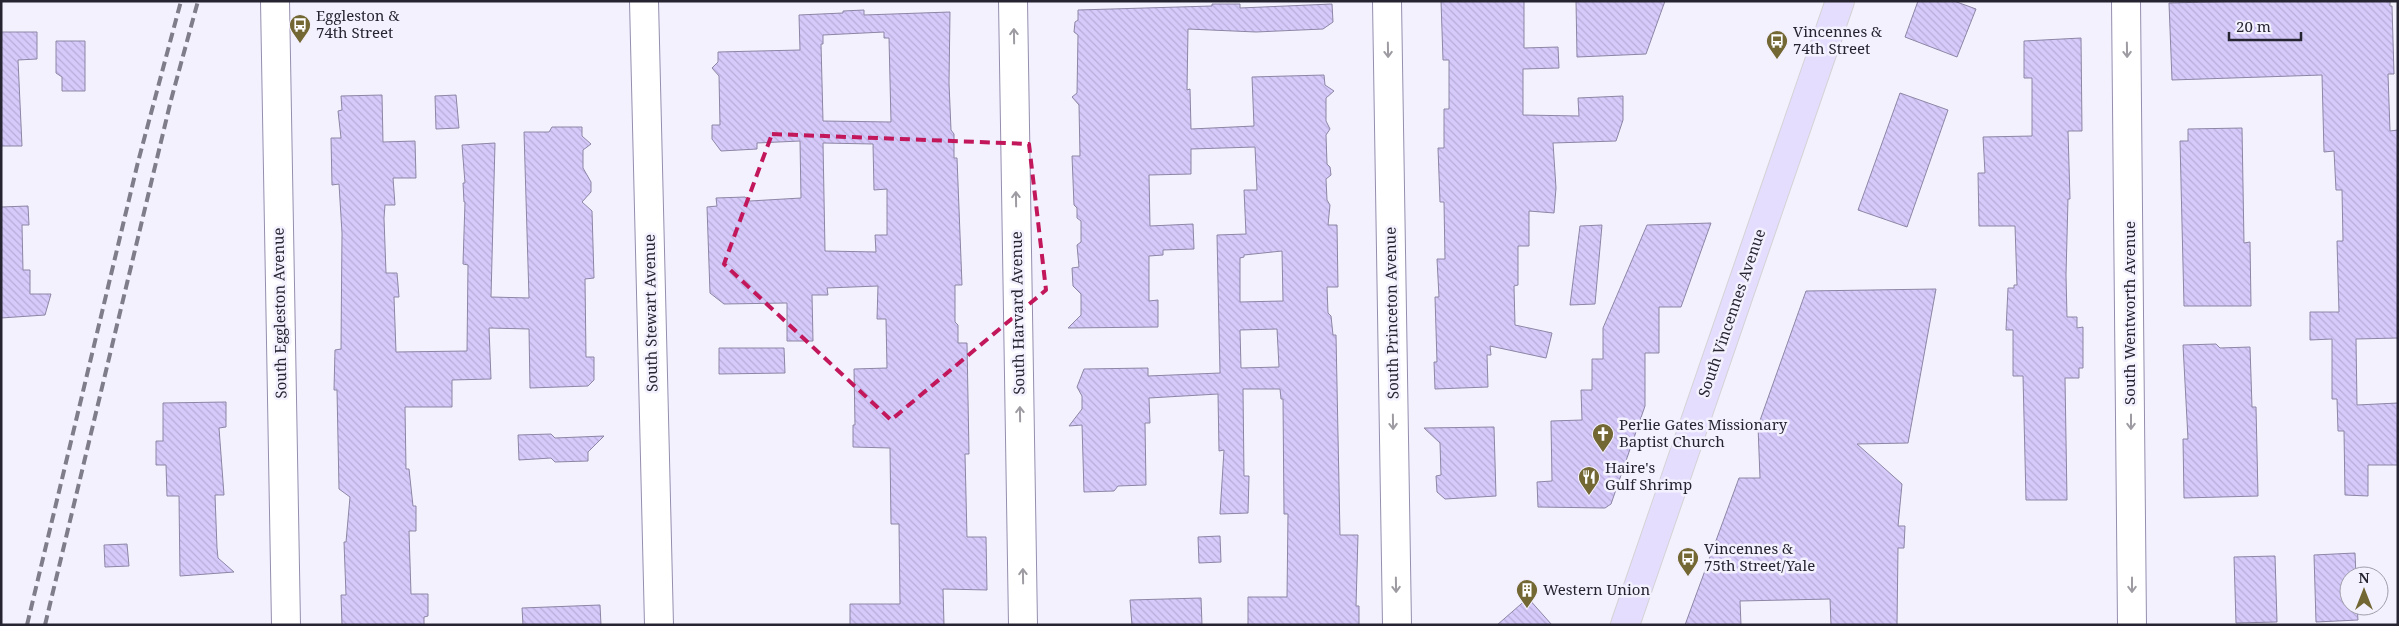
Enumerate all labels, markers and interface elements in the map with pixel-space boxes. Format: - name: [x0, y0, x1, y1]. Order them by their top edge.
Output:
- place label: Eggleston & 74th Street: [316, 5, 400, 42]
- scale bar: [2229, 10, 2302, 42]
- bus stop icon: Eggleston & 74th Street: [288, 13, 312, 44]
- text: 20 m: [2236, 16, 2271, 36]
- place label: Vincennes & 74th Street: [1793, 21, 1882, 58]
- one-way arrow: [1009, 28, 1019, 44]
- bus stop icon: Vincennes & 74th Street: [1765, 29, 1789, 60]
- one-way arrow: [1383, 42, 1393, 58]
- one-way arrow: [2122, 42, 2132, 58]
- one-way arrow: [1012, 191, 1021, 207]
- street label: South Wentworth Avenue: [2119, 221, 2139, 405]
- street label: South Vincennes Avenue: [1693, 226, 1769, 399]
- street label: South Eggleston Avenue: [268, 227, 290, 399]
- street label: South Princeton Avenue: [1379, 227, 1403, 399]
- street label: South Harvard Avenue: [1006, 231, 1028, 395]
- street label: South Stewart Avenue: [639, 234, 661, 392]
- one-way arrow: [1015, 406, 1025, 422]
- one-way arrow: [1389, 414, 1398, 430]
- place label: Perlie Gates Missionary Baptist Church: [1619, 414, 1788, 451]
- one-way arrow: [2126, 414, 2136, 430]
- church icon: Perlie Gates Missionary Baptist Church: [1591, 422, 1615, 453]
- place label: Haire's Gulf Shrimp: [1605, 457, 1692, 494]
- restaurant icon: Haire's Gulf Shrimp: [1577, 465, 1601, 496]
- place label: Vincennes & 75th Street/Yale: [1704, 538, 1815, 575]
- bus stop icon: Vincennes & 75th Street/Yale: [1676, 546, 1700, 577]
- north arrow: [2339, 566, 2389, 616]
- one-way arrow: [1018, 568, 1028, 584]
- text: N: [2358, 568, 2370, 587]
- one-way arrow: [1391, 576, 1401, 593]
- one-way arrow: [2127, 576, 2137, 593]
- building icon: Western Union: [1515, 578, 1539, 609]
- place label: Western Union: [1543, 579, 1650, 599]

